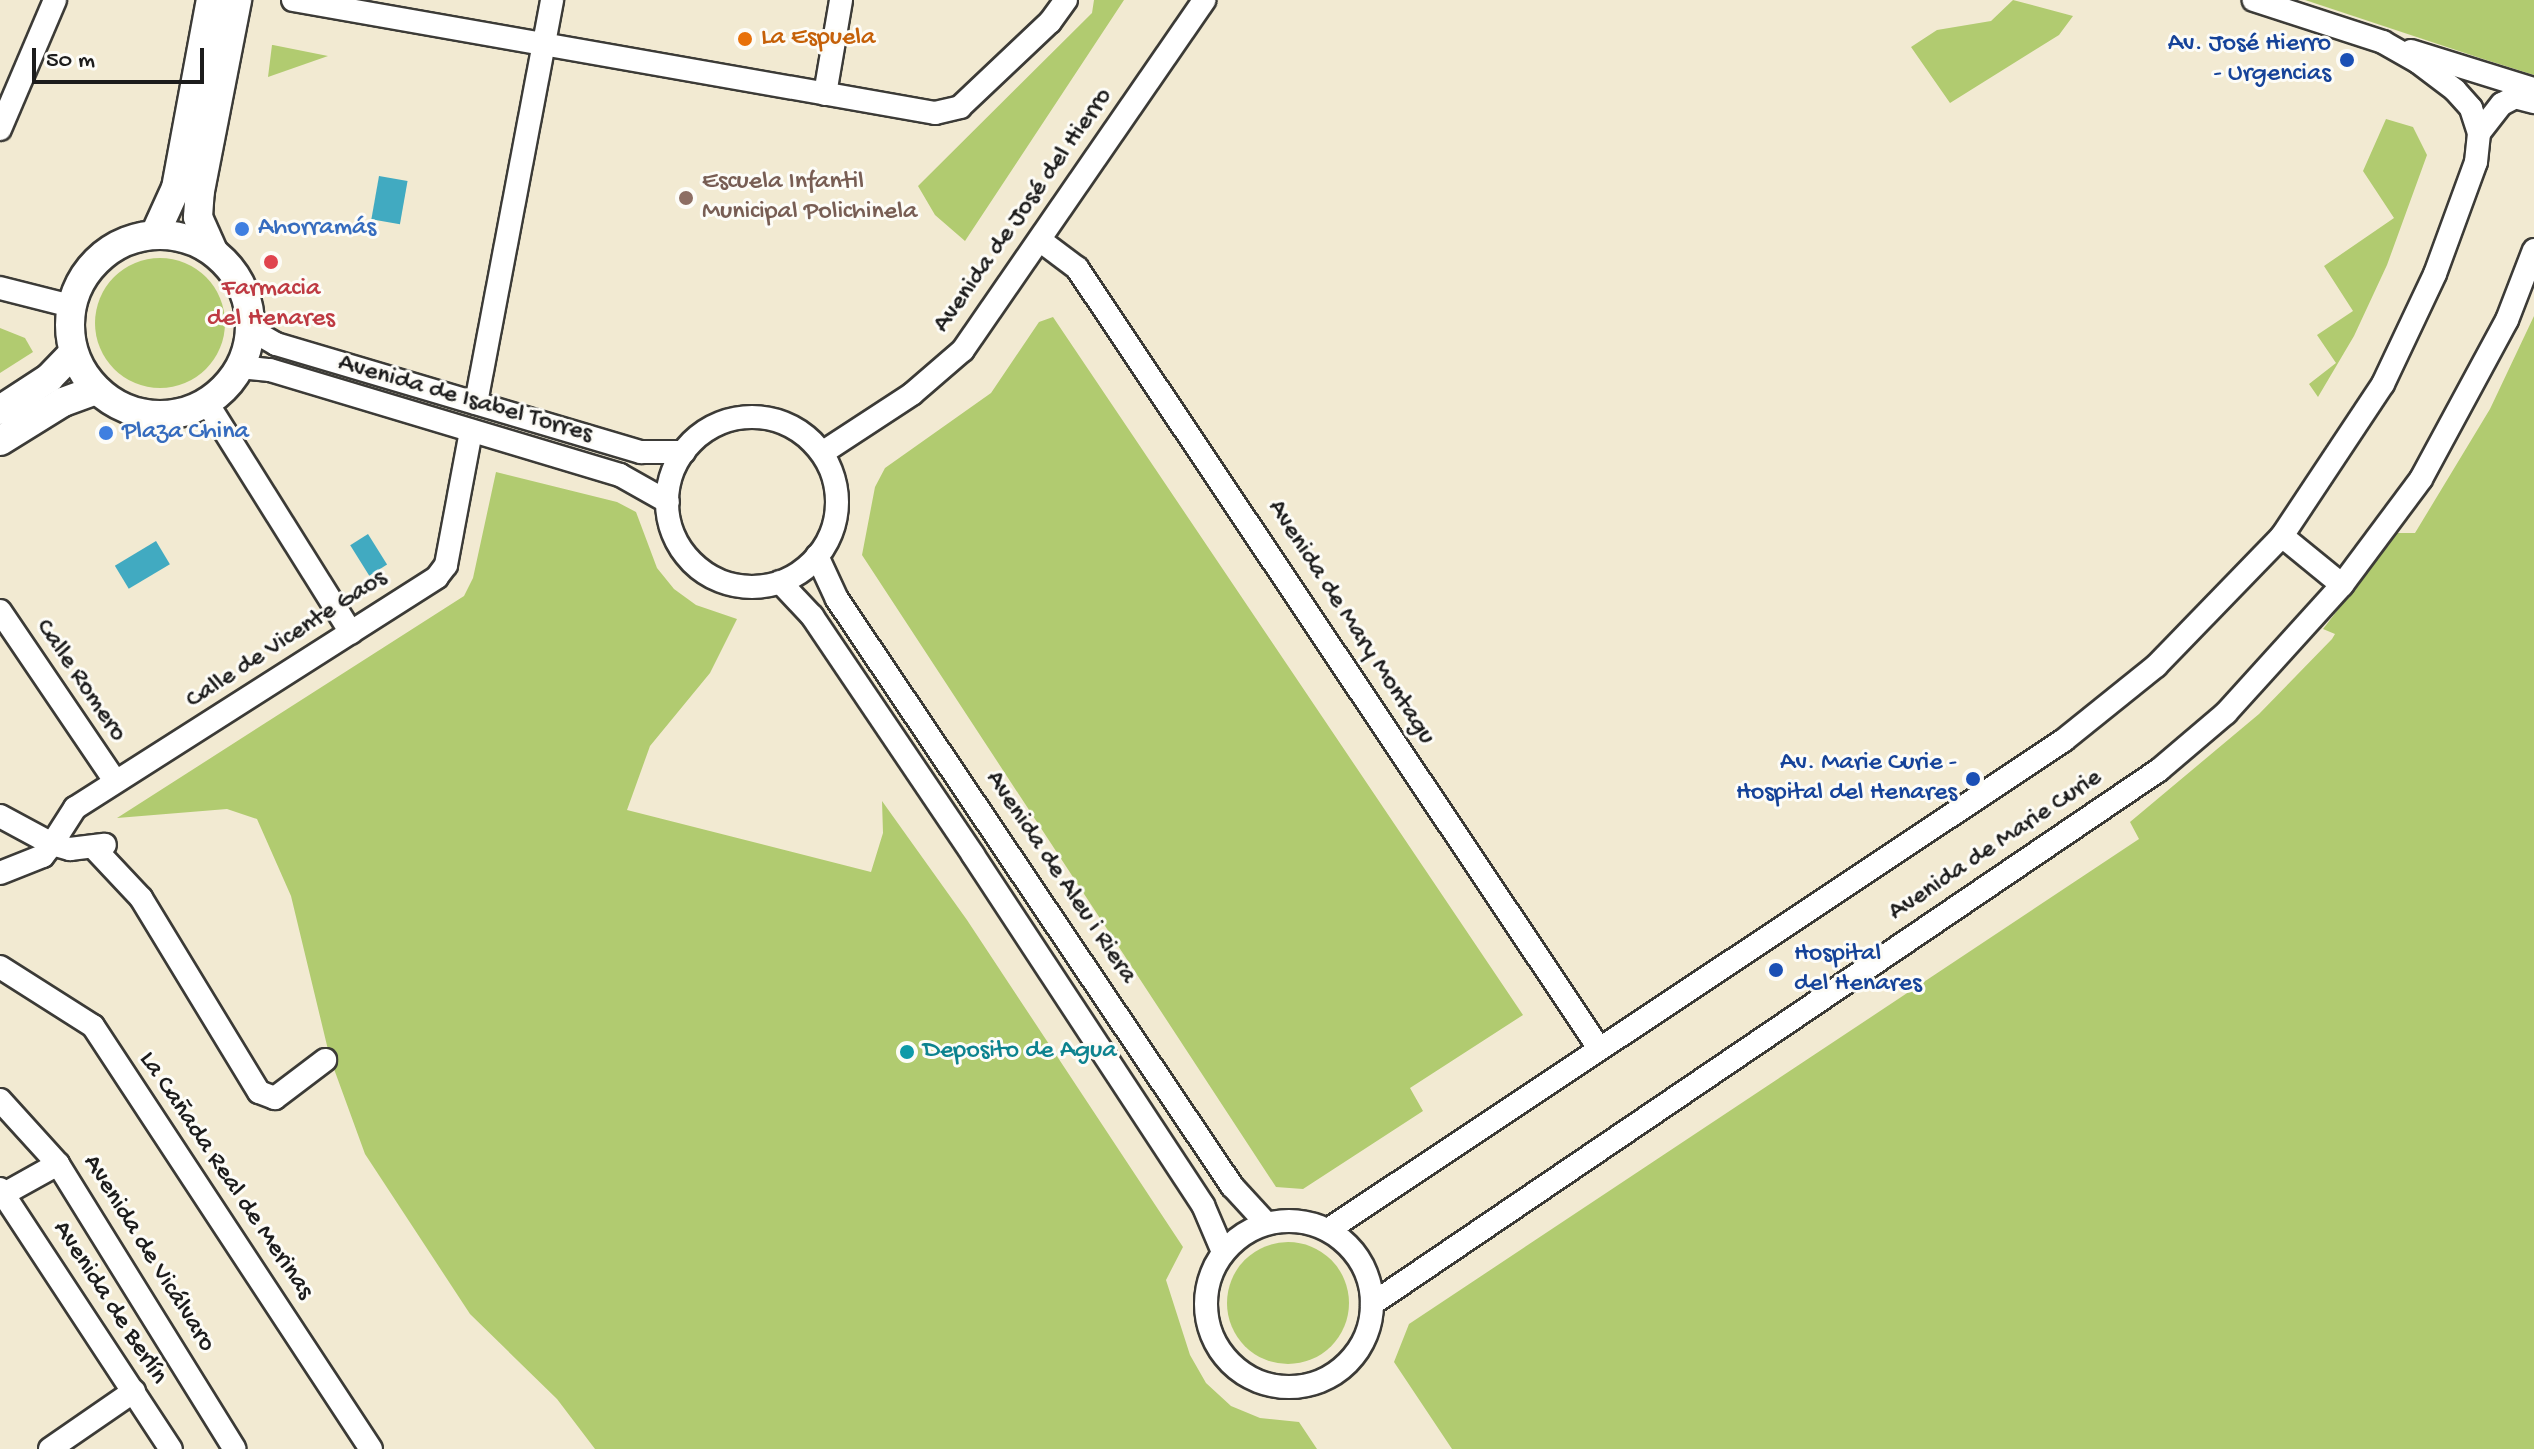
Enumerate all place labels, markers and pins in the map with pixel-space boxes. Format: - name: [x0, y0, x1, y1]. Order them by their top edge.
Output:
- place label: La Espuela: [761, 23, 875, 55]
- place label: Av. José Hierro - Urgencias: [2168, 29, 2331, 90]
- marker: La Espuela: [736, 30, 754, 48]
- marker: Av. José Hierro - Urgencias: [2338, 51, 2356, 69]
- place label: Escuela Infantil Municipal Polichinela: [702, 167, 917, 228]
- marker: Escuela Infantil Municipal Polichinela: [677, 189, 695, 207]
- place label: Ahorramás: [258, 213, 376, 245]
- marker: Ahorramás: [233, 220, 251, 238]
- marker: Farmacia del Henares: [262, 253, 280, 271]
- place label: Farmacia del Henares: [207, 274, 335, 336]
- place label: Plaza China: [122, 417, 249, 449]
- marker: Plaza China: [97, 424, 115, 442]
- place label: Av. Marie Curie - Hospital del Henares: [1736, 748, 1957, 810]
- marker: Av. Marie Curie - Hospital del Henares: [1964, 770, 1982, 788]
- place label: Hospital del Henares: [1794, 939, 1922, 1000]
- marker: Hospital del Henares: [1765, 959, 1787, 981]
- place label: Deposito de Agua: [923, 1036, 1117, 1068]
- marker: Deposito de Agua: [898, 1043, 916, 1061]

